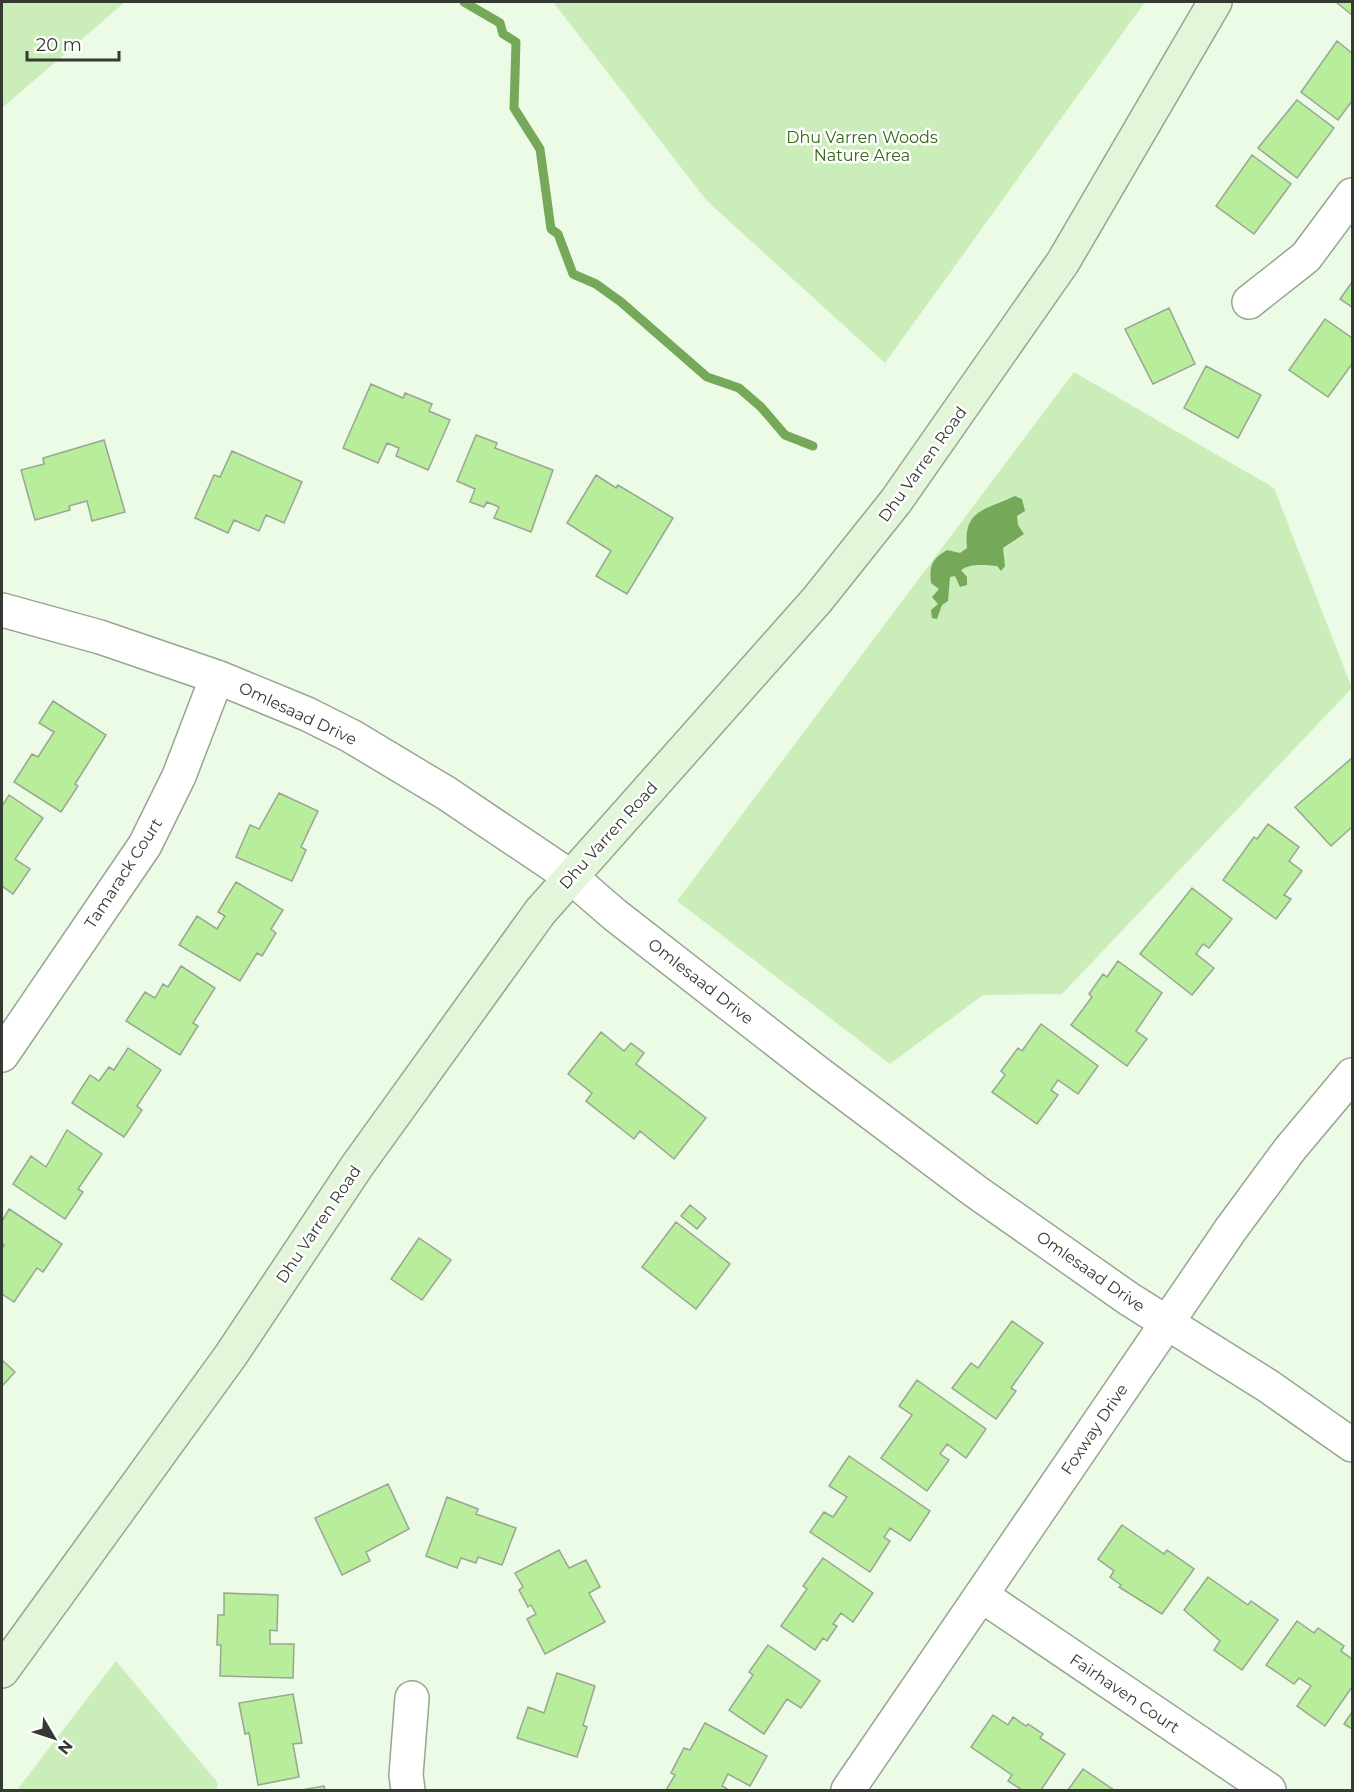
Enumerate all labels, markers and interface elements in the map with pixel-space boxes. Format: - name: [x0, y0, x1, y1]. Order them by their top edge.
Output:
- scale bar: [27, 24, 118, 62]
- text: 20 m: [36, 34, 82, 56]
- park label: Dhu Varren Woods Nature Area: [786, 128, 938, 165]
- street label: Dhu Varren Road: [874, 403, 971, 526]
- street label: Omlesaad Drive: [236, 678, 360, 749]
- street label: Dhu Varren Road: [555, 778, 662, 893]
- street label: Tamarack Court: [81, 814, 166, 932]
- street label: Omlesaad Drive: [644, 935, 757, 1028]
- street label: Dhu Varren Road: [272, 1162, 365, 1287]
- street label: Omlesaad Drive: [1033, 1227, 1149, 1316]
- street label: Foxway Drive: [1057, 1380, 1132, 1478]
- street label: Fairhaven Court: [1066, 1650, 1183, 1737]
- north arrow: [24, 1708, 84, 1768]
- text: N: [54, 1736, 77, 1758]

